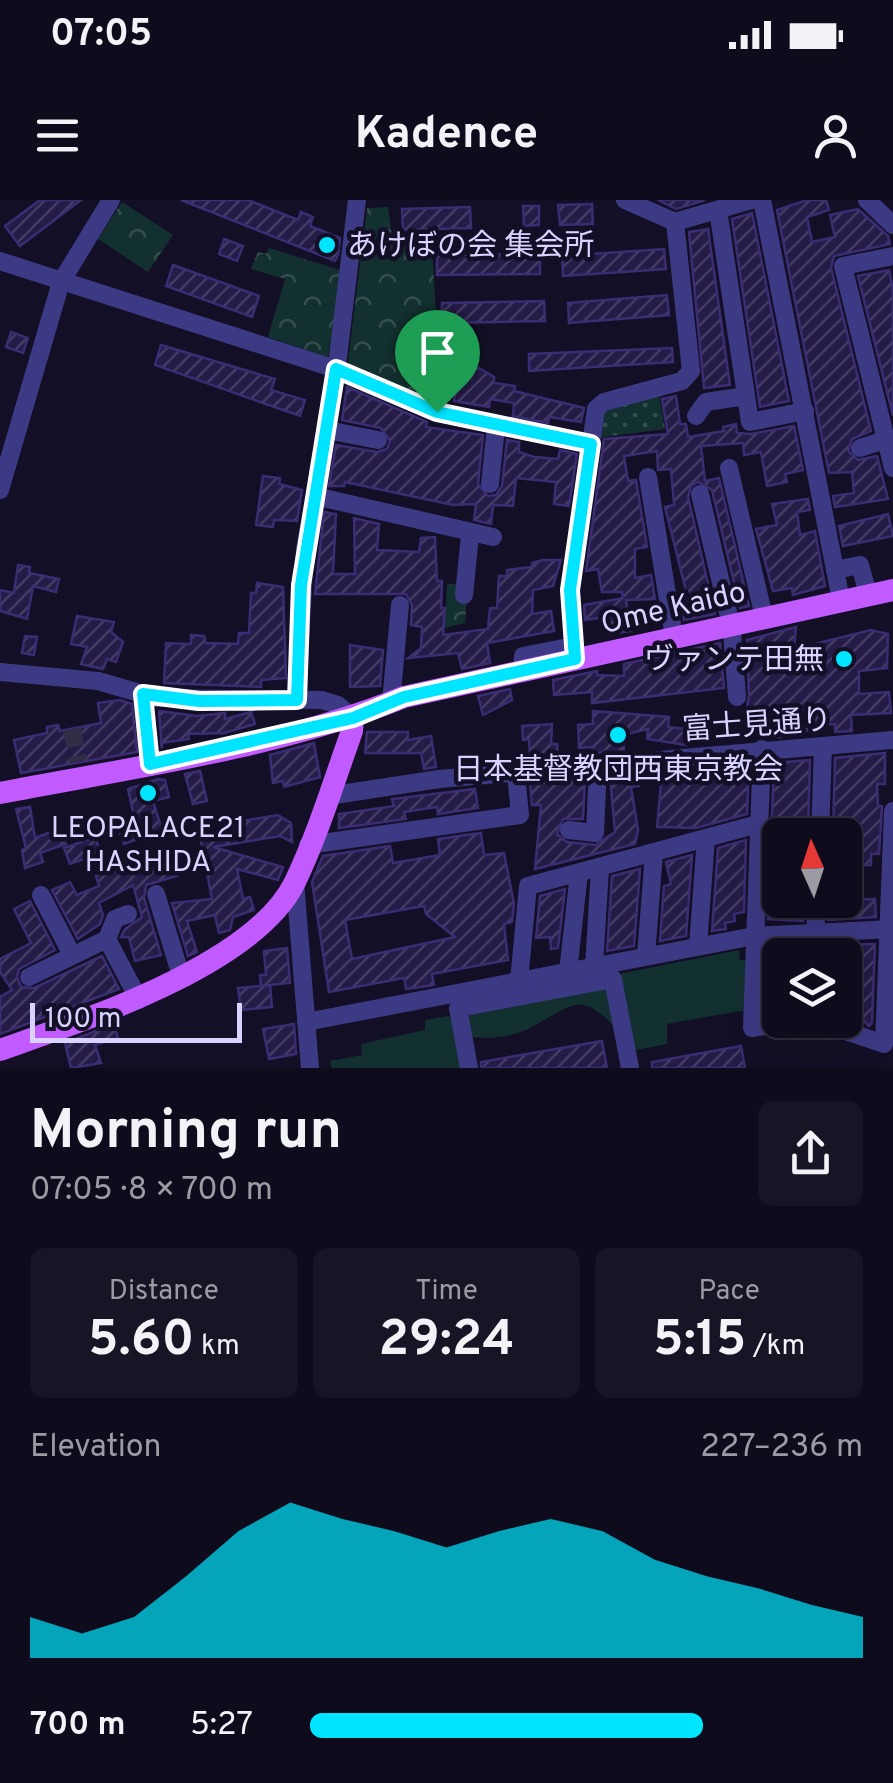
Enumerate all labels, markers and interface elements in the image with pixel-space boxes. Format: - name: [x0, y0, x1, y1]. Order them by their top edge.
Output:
- text: 07:05: [50, 11, 152, 60]
- text: Kadence: [355, 107, 538, 164]
- icon: menu: [30, 108, 85, 163]
- icon: person: [808, 108, 863, 163]
- place label: あけぼの会 集会所: [347, 229, 594, 266]
- marker: あけぼの会 集会所: [316, 234, 338, 256]
- pin: [395, 310, 480, 413]
- icon: arrive: [410, 325, 465, 380]
- street label: Ome Kaido: [598, 575, 750, 644]
- place label: ヴァンテ田無: [644, 643, 824, 680]
- marker: ヴァンテ田無: [833, 648, 855, 670]
- street label: 富士見通り: [681, 703, 833, 750]
- marker: 日本基督教団西東京教会: [607, 724, 629, 746]
- place label: 日本基督教団西東京教会: [453, 753, 783, 790]
- marker: LEOPALACE21 HASHIDA: [137, 782, 159, 804]
- place label: LEOPALACE21 HASHIDA: [51, 811, 245, 882]
- north arrow: [762, 818, 862, 918]
- map controls: [762, 818, 862, 1038]
- button: layers: [762, 938, 862, 1038]
- scale bar: [30, 998, 242, 1043]
- text: 100 m: [45, 1002, 121, 1038]
- text: Morning run: [30, 1098, 342, 1168]
- button: share: [758, 1101, 863, 1206]
- text: 07:05 · 8 × 700 m: [30, 1171, 273, 1211]
- text: Distance: [109, 1274, 219, 1310]
- text: Time: [415, 1274, 478, 1310]
- text: Pace: [698, 1274, 760, 1310]
- text: 5.60: [88, 1310, 194, 1373]
- text: 29:24: [378, 1310, 515, 1373]
- text: 5:15: [653, 1310, 746, 1373]
- text: km: [194, 1329, 240, 1365]
- text: /km: [746, 1329, 805, 1365]
- text: Elevation: [30, 1428, 162, 1468]
- text: 227–236 m: [700, 1428, 863, 1468]
- text: 700 m: [30, 1706, 125, 1746]
- text: 5:27: [190, 1706, 253, 1746]

